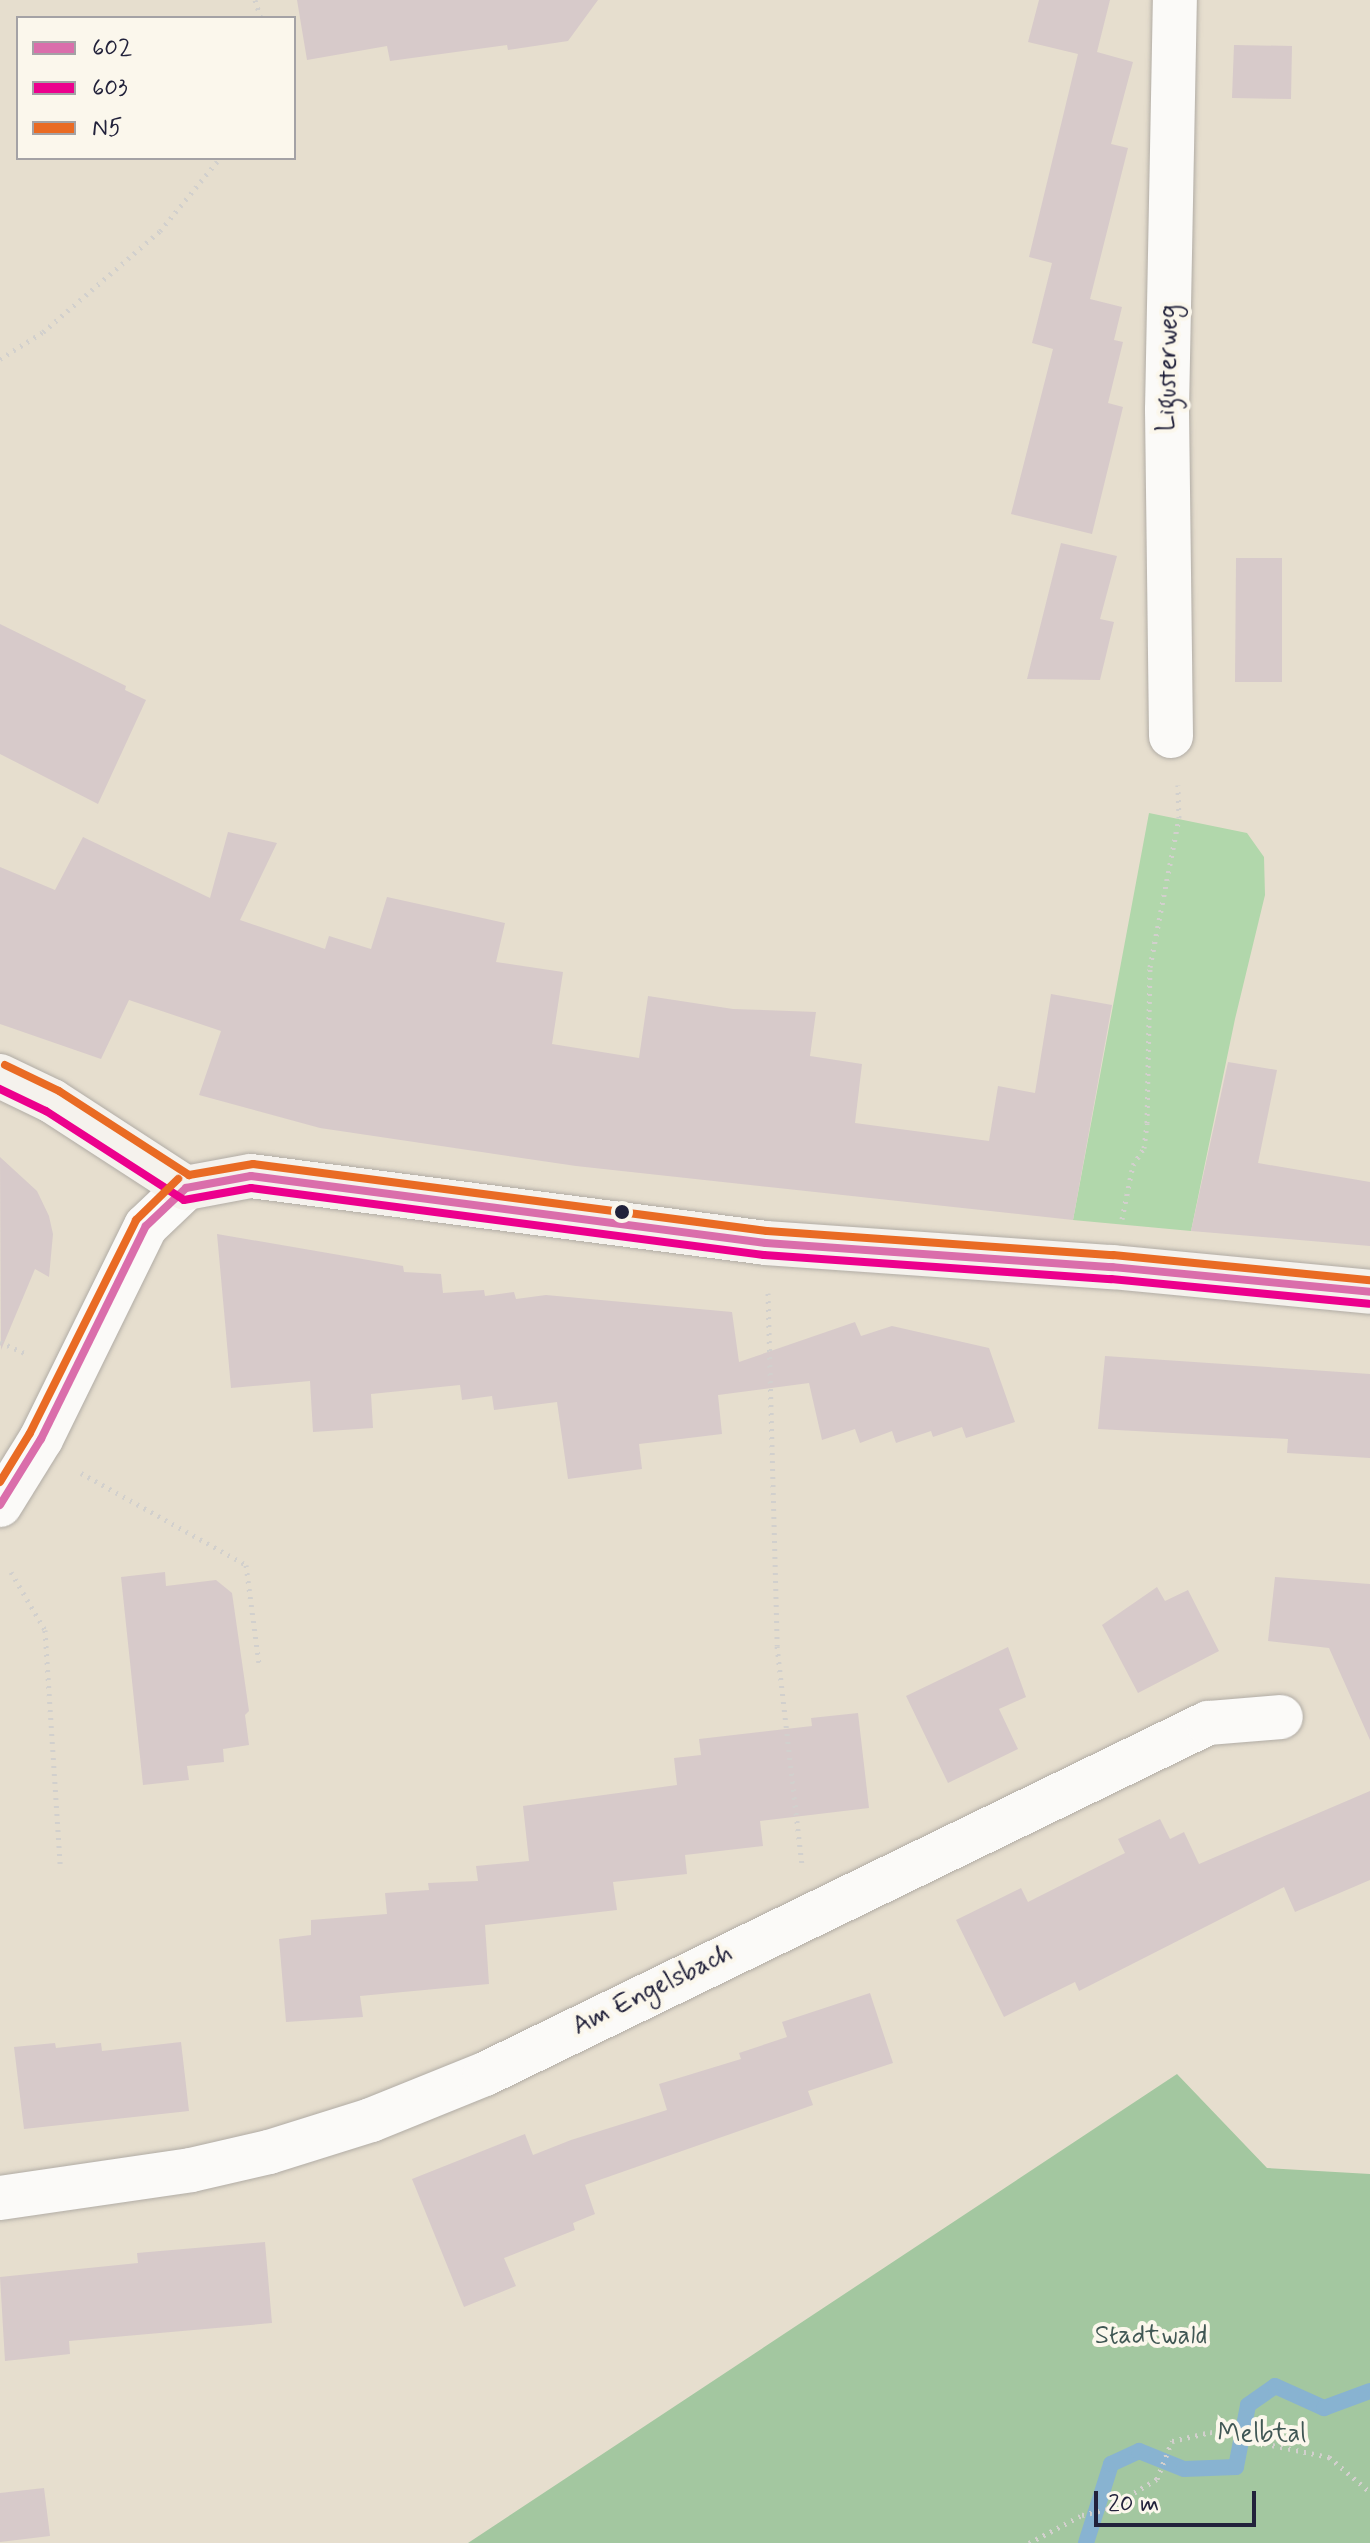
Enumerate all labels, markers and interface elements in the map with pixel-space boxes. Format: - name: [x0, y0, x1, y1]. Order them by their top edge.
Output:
- legend: [16, 16, 296, 160]
- text: 602: [92, 33, 132, 64]
- text: 603: [92, 73, 128, 104]
- text: N5: [92, 113, 122, 144]
- street label: Ligusterweg: [1152, 304, 1186, 432]
- unlabelled marker: [614, 1204, 630, 1220]
- street label: Am Engelsbach: [570, 1940, 736, 2042]
- park label: Stadtwald: [1095, 2321, 1207, 2353]
- park label: Melbtal: [1218, 2419, 1306, 2451]
- scale bar: [1098, 2475, 1260, 2525]
- text: 20 m: [1108, 2489, 1159, 2520]

